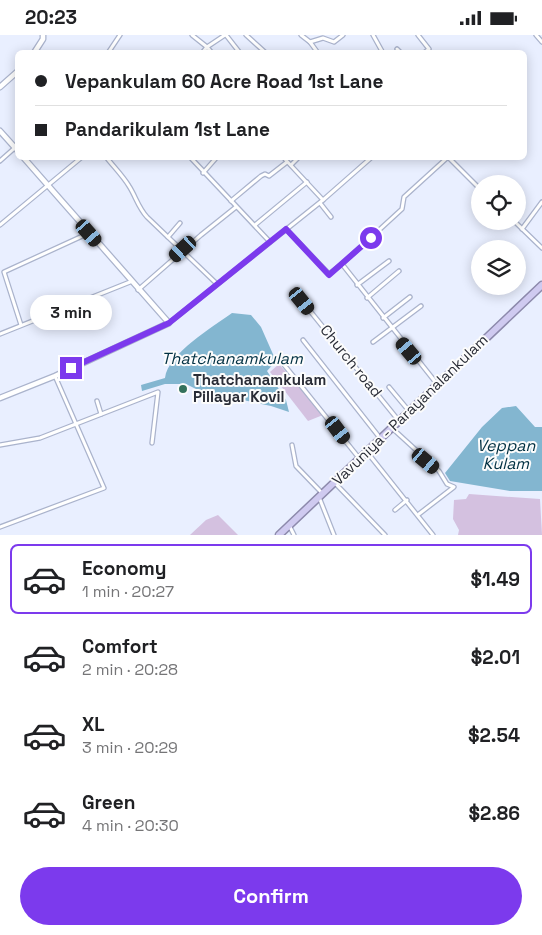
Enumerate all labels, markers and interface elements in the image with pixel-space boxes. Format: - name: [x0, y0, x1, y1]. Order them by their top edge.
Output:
- text: 20:23: [25, 5, 77, 30]
- text: Vepankulam 60 Acre Road 1st Lane: [65, 69, 383, 94]
- text: Pandarikulam 1st Lane: [65, 117, 270, 142]
- map controls: [471, 175, 526, 295]
- button: locate: [471, 175, 526, 230]
- car: [73, 217, 104, 249]
- route start: [360, 227, 382, 249]
- car: [166, 233, 199, 265]
- button: layers: [471, 240, 526, 295]
- car: [286, 285, 317, 317]
- callout: 3 min: [30, 295, 112, 331]
- text: 3 min: [50, 302, 92, 323]
- street label: Church road: [316, 321, 386, 401]
- street label: Vavuniya - Parayanalankulam: [328, 330, 492, 489]
- car: [393, 335, 424, 367]
- water label: Thatchanamkulam: [161, 348, 304, 369]
- route end: [60, 357, 82, 379]
- place label: Thatchanamkulam Pillayar Kovil: [193, 370, 326, 406]
- marker: Thatchanamkulam Pillayar Kovil: [177, 383, 189, 395]
- car: [322, 414, 353, 446]
- water label: Veppan Kulam: [477, 435, 536, 474]
- car: [409, 446, 442, 476]
- text: Economy: [82, 556, 166, 581]
- icon: car: [22, 557, 67, 602]
- text: $1.49: [470, 567, 520, 592]
- text: 1 min · 20:27: [82, 581, 174, 602]
- text: Comfort: [82, 634, 158, 659]
- icon: car: [22, 635, 67, 680]
- text: $2.01: [471, 645, 520, 670]
- text: 2 min · 20:28: [82, 659, 178, 680]
- text: XL: [82, 712, 105, 737]
- icon: car: [22, 713, 67, 758]
- text: $2.54: [468, 723, 520, 748]
- text: 3 min · 20:29: [82, 737, 178, 758]
- text: Green: [82, 790, 135, 815]
- icon: car: [22, 791, 67, 836]
- text: $2.86: [468, 801, 520, 826]
- text: 4 min · 20:30: [82, 815, 179, 836]
- button: Confirm: [20, 867, 522, 925]

